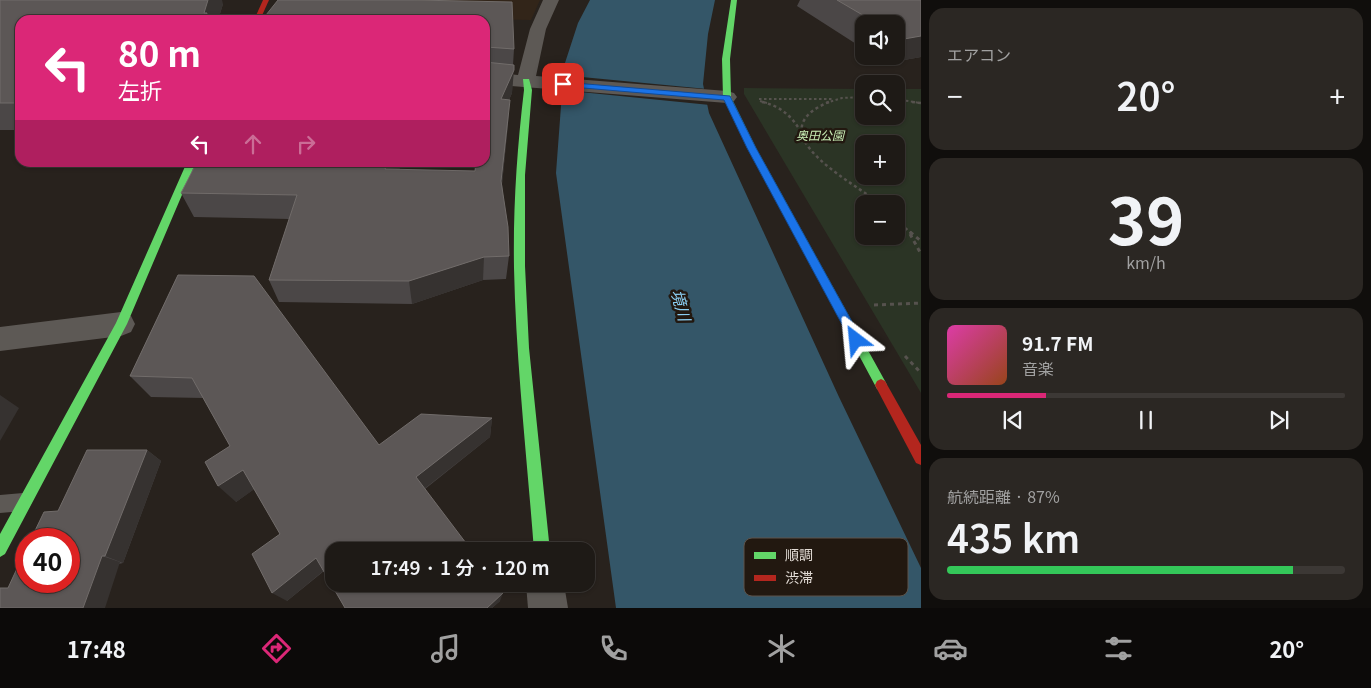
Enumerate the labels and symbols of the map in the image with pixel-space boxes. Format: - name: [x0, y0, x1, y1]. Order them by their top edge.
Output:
- pin: [542, 63, 584, 105]
- park label: 奥田公園: [796, 126, 846, 143]
- water label: 境川: [666, 286, 698, 325]
- position arrow: [829, 313, 881, 365]
- speed limit sign: 40: [15, 528, 80, 593]
- legend: [744, 538, 908, 596]
- text: 順調: [785, 544, 813, 564]
- text: 渋滞: [785, 567, 813, 587]

